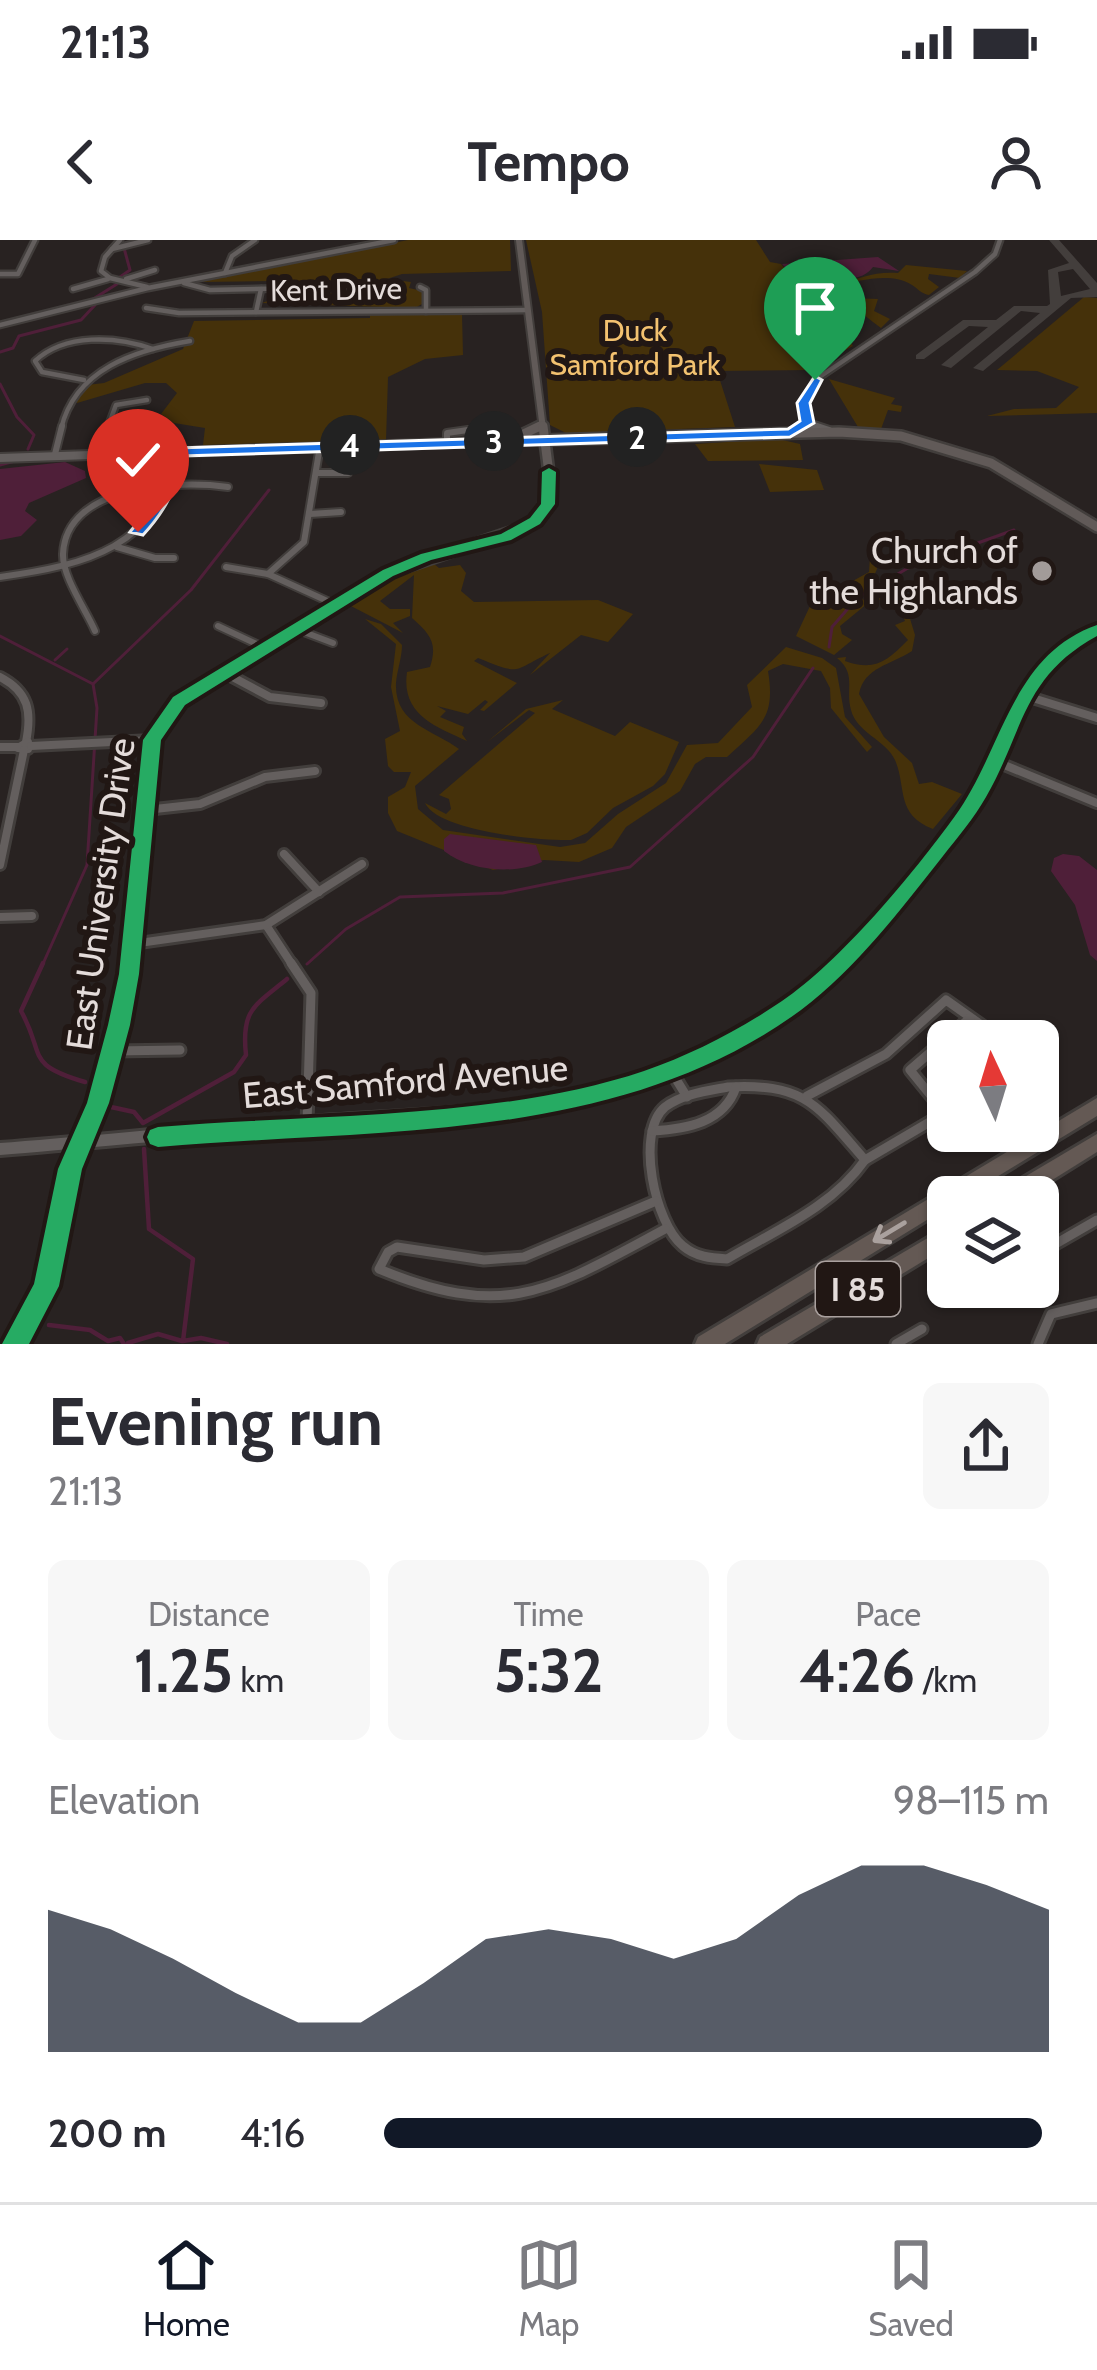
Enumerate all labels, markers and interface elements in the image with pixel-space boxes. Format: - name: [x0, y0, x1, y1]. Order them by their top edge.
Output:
- text: 21:13: [60, 15, 151, 69]
- icon: back: [48, 129, 114, 195]
- text: Tempo: [467, 129, 630, 195]
- icon: person: [983, 129, 1049, 195]
- pin: [764, 257, 866, 380]
- street label: Kent Drive: [270, 270, 402, 309]
- icon: arrive: [782, 275, 848, 341]
- park label: Duck Samford Park: [550, 312, 721, 383]
- pin: 2: [607, 407, 667, 467]
- pin: [87, 409, 189, 532]
- pin: 3: [464, 411, 524, 471]
- pin: 4: [320, 415, 380, 475]
- text: 2: [628, 417, 646, 457]
- text: 3: [485, 421, 503, 461]
- text: 4: [340, 425, 360, 465]
- icon: check: [105, 427, 171, 493]
- place label: Church of the Highlands: [809, 528, 1018, 613]
- marker: Church of the Highlands: [1029, 558, 1055, 584]
- street label: East University Drive: [56, 735, 144, 1053]
- north arrow: [927, 1020, 1059, 1152]
- map controls: [927, 1020, 1059, 1308]
- street label: East Samford Avenue: [240, 1045, 570, 1117]
- button: layers: [927, 1176, 1059, 1308]
- one-way arrow: [873, 1220, 907, 1244]
- road number: I 85: [816, 1262, 900, 1316]
- text: Evening run: [48, 1381, 383, 1462]
- button: share: [923, 1383, 1049, 1509]
- text: 21:13: [48, 1467, 123, 1515]
- text: Distance: [148, 1594, 270, 1634]
- text: Time: [513, 1594, 584, 1634]
- text: Pace: [855, 1594, 921, 1634]
- text: 1.25: [134, 1634, 233, 1707]
- text: 5:32: [494, 1634, 603, 1707]
- text: 4:26: [799, 1634, 915, 1707]
- text: km: [233, 1660, 284, 1700]
- text: /km: [915, 1660, 977, 1700]
- text: Elevation: [48, 1776, 200, 1824]
- text: 98–115 m: [893, 1776, 1049, 1824]
- text: 200 m: [48, 2109, 166, 2157]
- text: 4:16: [240, 2109, 306, 2157]
- tab: Home: [143, 2232, 230, 2344]
- tab: Map: [516, 2232, 582, 2344]
- tab: Saved: [868, 2232, 954, 2344]

